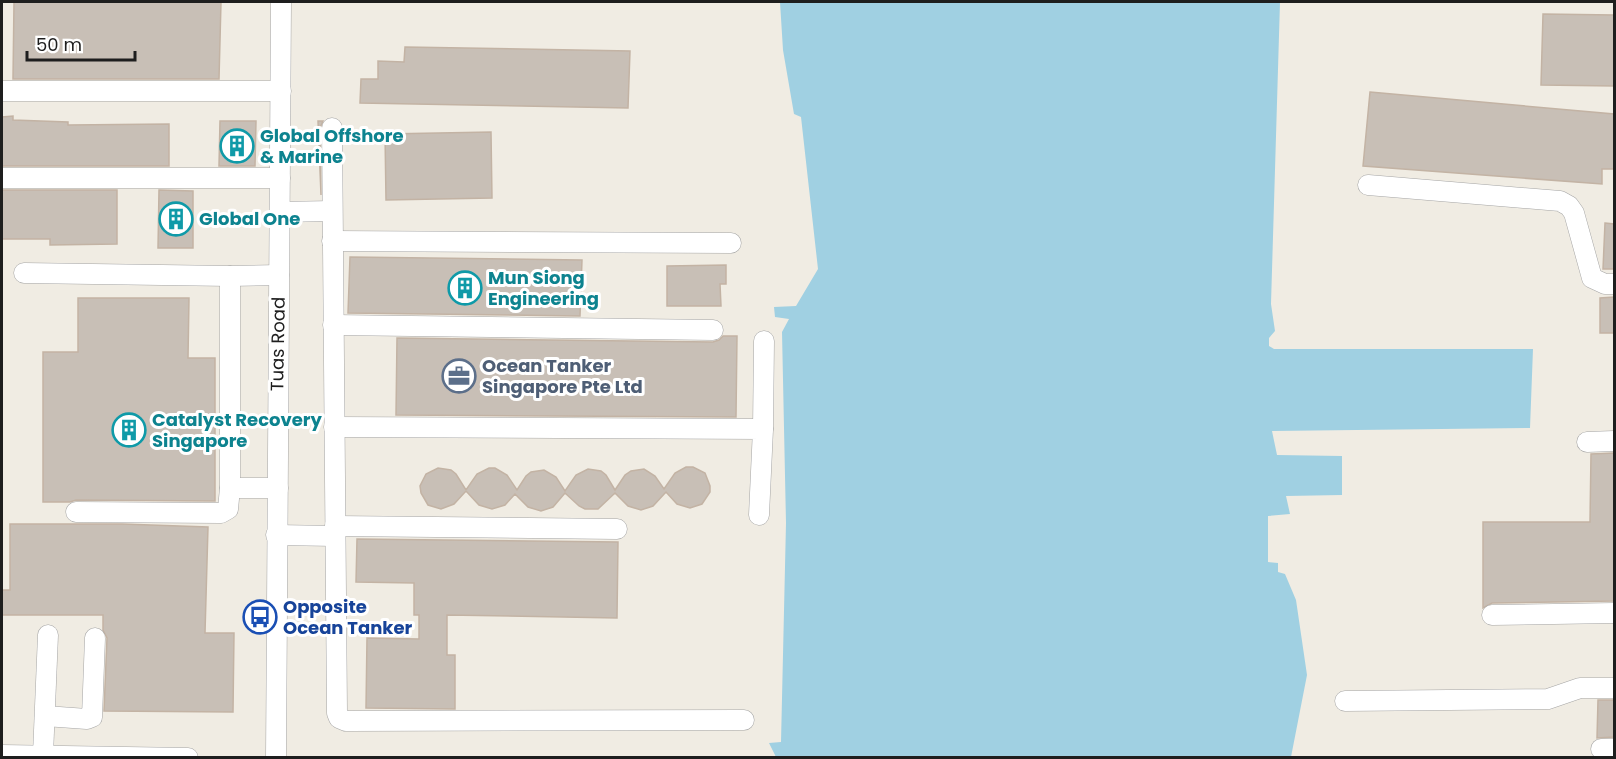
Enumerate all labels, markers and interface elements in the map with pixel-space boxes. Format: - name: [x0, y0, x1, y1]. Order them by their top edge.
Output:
- scale bar: [27, 24, 135, 62]
- text: 50 m: [36, 32, 82, 57]
- place label: Global Offshore & Marine: [260, 123, 404, 169]
- building icon: Global Offshore & Marine: [219, 128, 255, 164]
- building icon: Global One: [158, 201, 194, 237]
- place label: Global One: [199, 206, 300, 231]
- place label: Mun Siong Engineering: [488, 265, 599, 311]
- building icon: Mun Siong Engineering: [447, 270, 483, 306]
- street label: Tuas Road: [264, 297, 291, 391]
- place label: Ocean Tanker Singapore Pte Ltd: [482, 353, 643, 399]
- office icon: Ocean Tanker Singapore Pte Ltd: [441, 358, 477, 394]
- place label: Catalyst Recovery Singapore: [152, 407, 323, 453]
- building icon: Catalyst Recovery Singapore: [111, 412, 147, 448]
- place label: Opposite Ocean Tanker: [283, 594, 412, 640]
- bus stop icon: Opposite Ocean Tanker: [242, 599, 278, 635]

